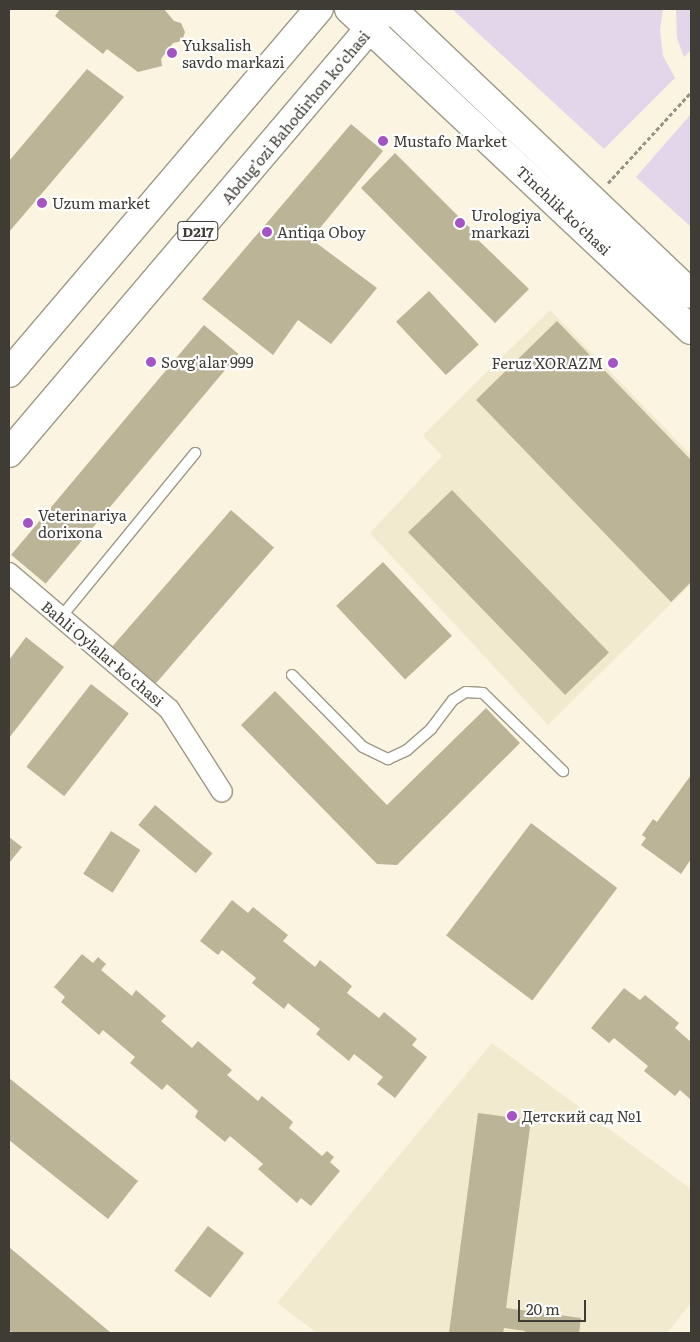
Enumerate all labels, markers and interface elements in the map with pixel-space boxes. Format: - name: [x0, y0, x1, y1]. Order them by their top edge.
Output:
- street label: Abdug’ozi Bahodirhon ko’chasi: [217, 27, 373, 207]
- place label: Yuksalish savdo markazi: [182, 35, 284, 70]
- marker: Yuksalish savdo markazi: [166, 47, 178, 59]
- place label: Mustafo Market: [393, 132, 507, 150]
- marker: Mustafo Market: [377, 135, 389, 147]
- street label: Tinchlik ko'chasi: [513, 162, 615, 258]
- place label: Uzum market: [52, 194, 150, 212]
- marker: Uzum market: [36, 197, 48, 209]
- place label: Urologiya markazi: [471, 205, 541, 240]
- marker: Urologiya markazi: [453, 216, 467, 230]
- road number: D217: [177, 220, 219, 242]
- place label: Antiqa Oboy: [277, 223, 366, 241]
- marker: Antiqa Oboy: [261, 226, 273, 238]
- place label: Sovg'alar 999: [161, 353, 254, 371]
- place label: Feruz XORAZM: [492, 354, 603, 372]
- marker: Sovg'alar 999: [145, 356, 157, 368]
- marker: Feruz XORAZM: [607, 357, 619, 369]
- place label: Veterinariya dorixona: [38, 505, 127, 540]
- marker: Veterinariya dorixona: [22, 517, 34, 529]
- street label: Bahli Oylalar ko'chasi: [38, 597, 168, 709]
- place label: Детский сад №1: [522, 1107, 642, 1125]
- marker: Детский сад №1: [506, 1110, 518, 1122]
- scale bar: [520, 1290, 588, 1322]
- text: 20 m: [526, 1297, 560, 1320]

